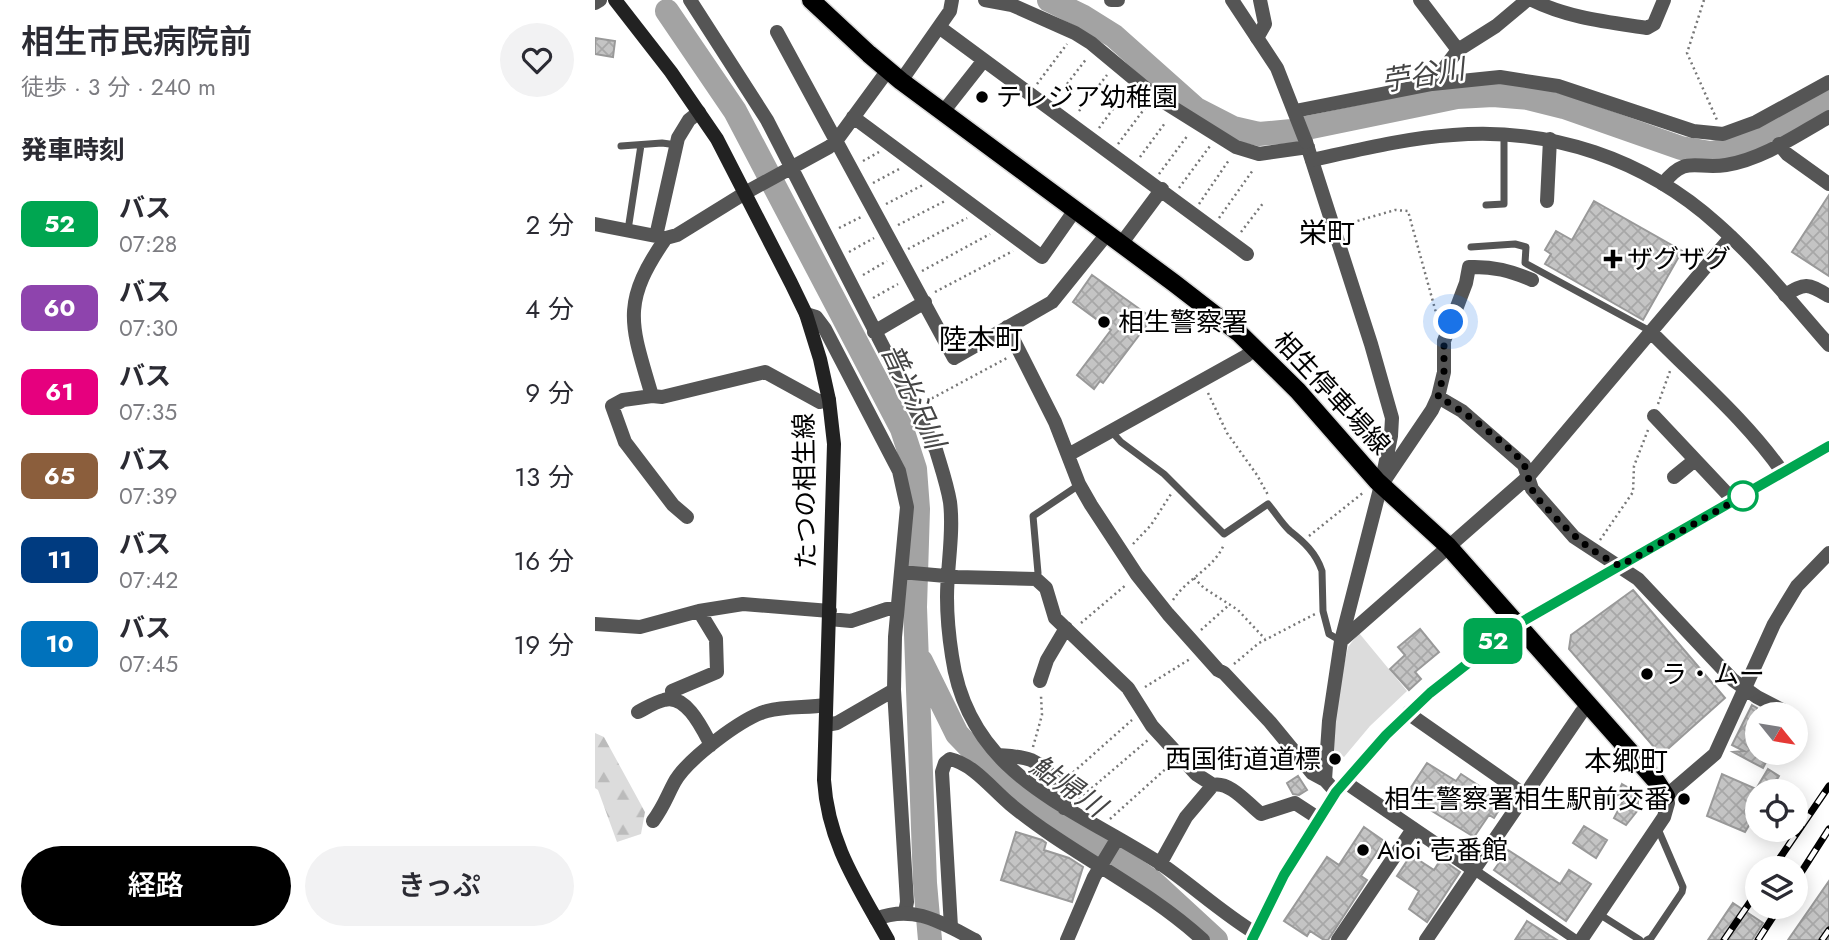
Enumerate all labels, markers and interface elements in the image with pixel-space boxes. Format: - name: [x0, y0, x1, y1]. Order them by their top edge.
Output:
- text: 相生市民病院前: [21, 18, 252, 65]
- button: heart: [500, 23, 574, 97]
- water label: 苧谷川: [1378, 48, 1471, 102]
- text: 徒歩 · 3 分 · 240 m: [21, 70, 216, 104]
- place label: テレジア幼稚園: [996, 78, 1178, 116]
- marker: テレジア幼稚園: [974, 89, 990, 105]
- text: 発車時刻: [21, 131, 125, 169]
- text: バス: [119, 189, 171, 227]
- text: 52: [44, 206, 75, 241]
- text: 2 分: [525, 206, 574, 244]
- district label: 栄町: [1299, 213, 1355, 254]
- text: 07:28: [119, 227, 177, 261]
- place label: ザグザグ: [1627, 240, 1731, 278]
- marker: ザグザグ: [1605, 251, 1621, 267]
- text: バス: [119, 273, 171, 311]
- text: 60: [44, 290, 75, 325]
- text: 4 分: [525, 290, 574, 328]
- place label: 相生警察署: [1118, 303, 1248, 341]
- your location: [1433, 304, 1468, 339]
- text: 07:30: [119, 311, 178, 345]
- marker: 相生警察署: [1096, 314, 1112, 330]
- district label: 陸本町: [939, 319, 1023, 360]
- street label: 相生停車場線: [1265, 323, 1399, 463]
- water label: 普光沢川: [871, 337, 957, 458]
- text: バス: [119, 357, 171, 395]
- text: 61: [45, 374, 74, 409]
- text: 9 分: [525, 374, 574, 412]
- text: 07:35: [119, 395, 177, 429]
- street label: たつの相生線: [785, 413, 825, 569]
- text: バス: [119, 441, 171, 479]
- text: 65: [44, 458, 75, 493]
- text: 13 分: [514, 458, 574, 496]
- text: 07:39: [119, 479, 178, 513]
- unlabelled marker: [1728, 481, 1758, 511]
- text: バス: [119, 525, 171, 563]
- text: 11: [47, 542, 72, 577]
- text: 16 分: [514, 542, 574, 580]
- text: 07:42: [119, 563, 178, 597]
- text: バス: [119, 609, 171, 647]
- line badge: 52: [1461, 618, 1525, 664]
- text: 52: [1477, 623, 1509, 658]
- text: 10: [45, 626, 74, 661]
- text: 19 分: [514, 626, 574, 664]
- text: 07:45: [119, 647, 178, 681]
- place label: ラ・ムー: [1661, 655, 1765, 693]
- marker: ラ・ムー: [1639, 666, 1655, 682]
- north arrow: [1745, 702, 1808, 765]
- map controls: [1745, 702, 1808, 919]
- place label: 西国街道道標: [1165, 740, 1321, 778]
- district label: 本郷町: [1584, 741, 1668, 782]
- water label: 鮎帰川: [1022, 745, 1117, 829]
- marker: 西国街道道標: [1327, 751, 1343, 767]
- button: locate: [1745, 779, 1808, 842]
- place label: 相生警察署相生駅前交番: [1384, 780, 1670, 818]
- marker: 相生警察署相生駅前交番: [1676, 791, 1692, 807]
- place label: Aioi 壱番館: [1377, 831, 1508, 869]
- marker: Aioi 壱番館: [1355, 842, 1371, 858]
- button: 経路: [21, 846, 291, 926]
- button: きっぷ: [305, 846, 574, 926]
- button: layers: [1745, 856, 1808, 919]

